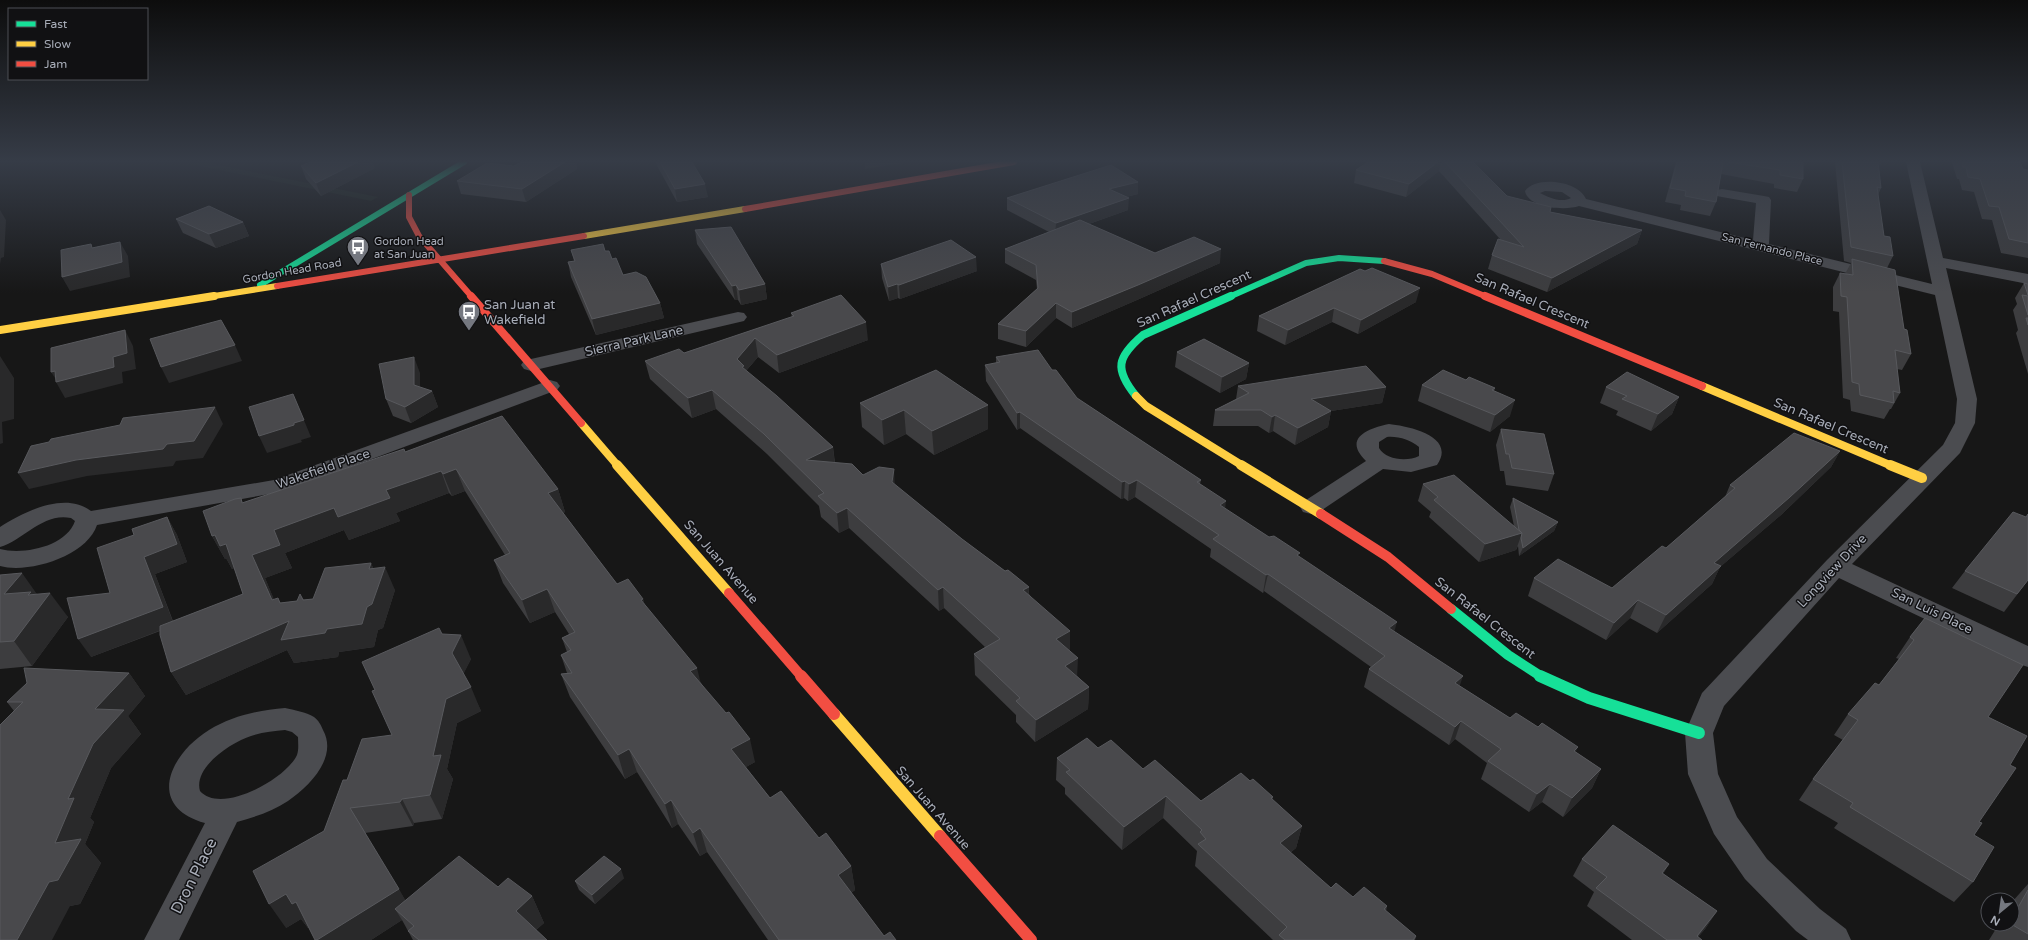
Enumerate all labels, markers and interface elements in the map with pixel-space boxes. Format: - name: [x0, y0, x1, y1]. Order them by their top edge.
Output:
- legend: [8, 8, 148, 80]
- text: Fast: [44, 17, 68, 31]
- text: Slow: [44, 37, 71, 51]
- text: Jam: [44, 57, 67, 71]
- street label: San Fernando Place: [1720, 230, 1824, 268]
- bus stop icon: Gordon Head at San Juan: [345, 234, 371, 267]
- place label: Gordon Head at San Juan: [374, 235, 444, 261]
- street label: Gordon Head Road: [242, 256, 343, 286]
- street label: San Rafael Crescent: [1134, 267, 1254, 331]
- street label: San Rafael Crescent: [1472, 270, 1592, 332]
- place label: San Juan at Wakefield: [484, 297, 555, 328]
- bus stop icon: San Juan at Wakefield: [456, 299, 482, 332]
- street label: Sierra Park Lane: [583, 322, 685, 360]
- street label: San Rafael Crescent: [1771, 395, 1891, 457]
- street label: Wakefield Place: [274, 445, 372, 493]
- street label: San Juan Avenue: [680, 517, 762, 607]
- street label: Longview Drive: [1794, 531, 1870, 611]
- street label: San Rafael Crescent: [1431, 574, 1539, 662]
- street label: San Luis Place: [1889, 584, 1975, 638]
- street label: San Juan Avenue: [892, 763, 974, 853]
- street label: Dron Place: [166, 835, 222, 917]
- north arrow: [1980, 892, 2020, 932]
- text: N: [1988, 912, 2002, 928]

